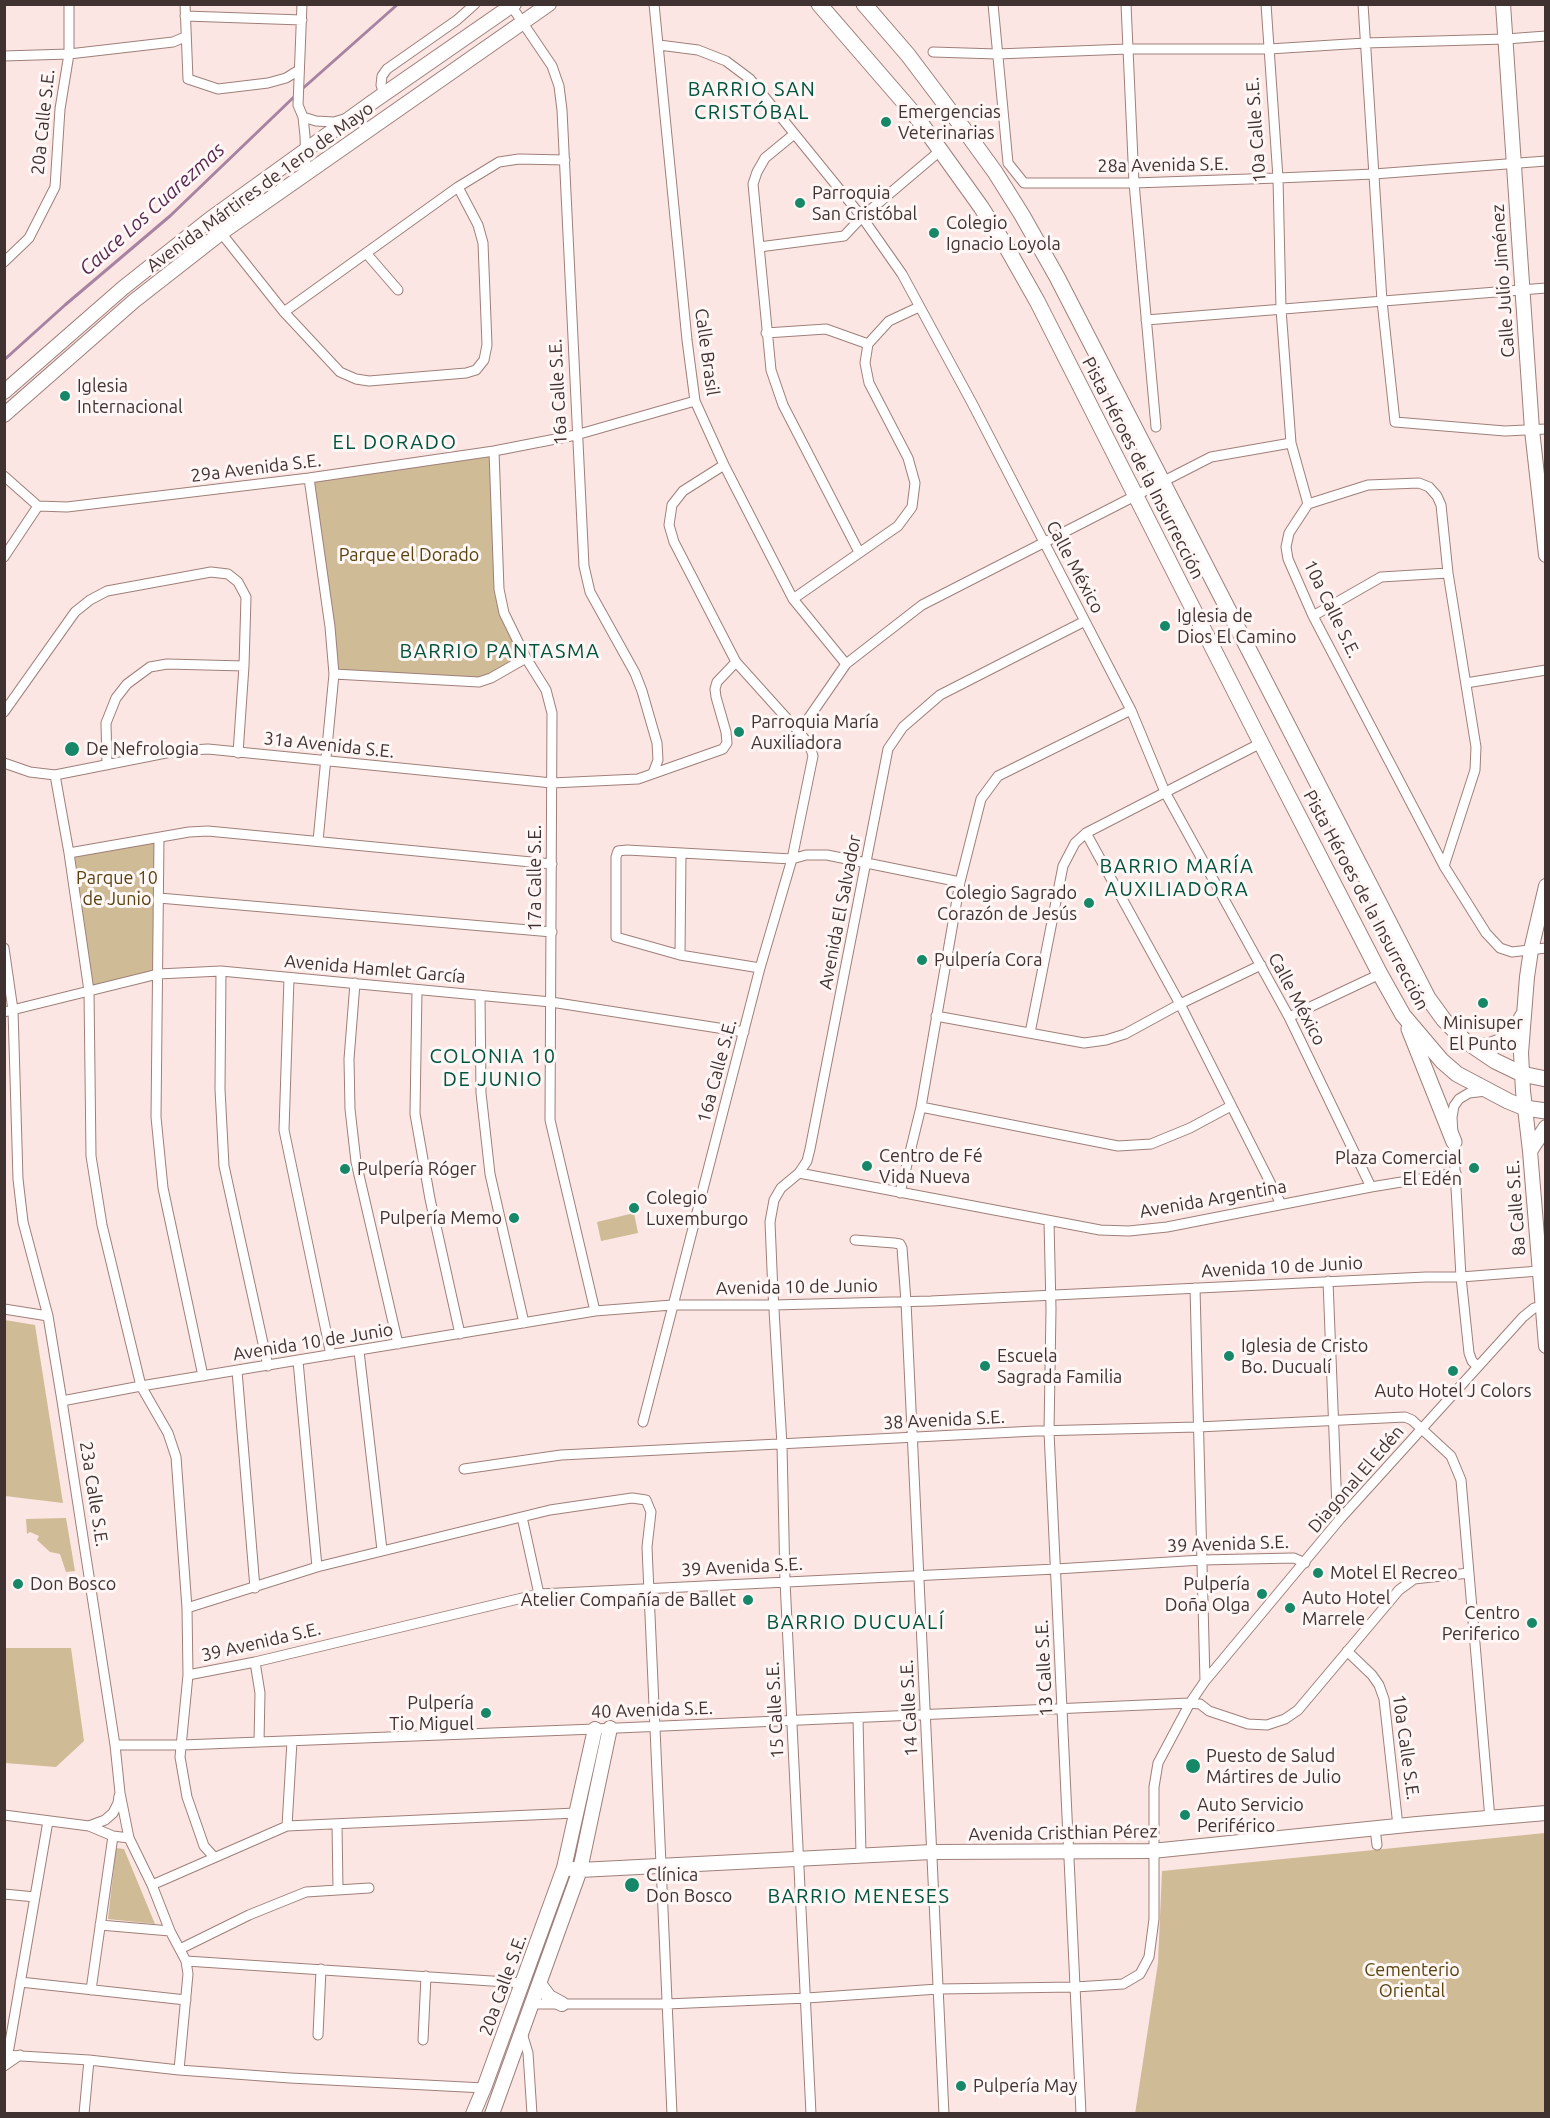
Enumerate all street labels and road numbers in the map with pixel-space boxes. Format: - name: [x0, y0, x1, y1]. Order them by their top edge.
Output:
- street label: 20a Calle S.E.: [27, 68, 59, 176]
- street label: 10a Calle S.E.: [1242, 76, 1270, 184]
- street label: Avenida Mártires de 1ero de Mayo: [142, 97, 378, 277]
- street label: 28a Avenida S.E.: [1097, 153, 1229, 177]
- street label: Calle Julio Jiménez: [1487, 204, 1519, 358]
- street label: Calle Brasil: [690, 307, 724, 397]
- street label: 16a Calle S.E.: [544, 338, 572, 446]
- street label: Pista Héroes de la Insurrección: [1077, 353, 1209, 583]
- street label: 29a Avenida S.E.: [190, 449, 322, 487]
- street label: Calle México: [1042, 517, 1108, 617]
- street label: 10a Calle S.E.: [1299, 556, 1365, 662]
- street label: 31a Avenida S.E.: [263, 727, 395, 763]
- street label: Pista Héroes de la Insurrección: [1299, 786, 1433, 1014]
- street label: 17a Calle S.E.: [524, 825, 546, 931]
- street label: Avenida El Salvador: [814, 833, 866, 991]
- street label: Calle México: [1264, 949, 1330, 1049]
- street label: Avenida Hamlet García: [283, 950, 467, 988]
- street label: 16a Calle S.E.: [693, 1017, 741, 1125]
- street label: 8a Calle S.E.: [1502, 1159, 1530, 1257]
- street label: Avenida Argentina: [1138, 1175, 1288, 1223]
- street label: Avenida 10 de Junio: [1201, 1252, 1363, 1282]
- street label: Avenida 10 de Junio: [716, 1275, 878, 1299]
- street label: Avenida 10 de Junio: [231, 1319, 395, 1365]
- street label: 38 Avenida S.E.: [883, 1406, 1005, 1434]
- street label: Diagonal El Edén: [1304, 1421, 1408, 1537]
- street label: 23a Calle S.E.: [75, 1440, 113, 1548]
- street label: 39 Avenida S.E.: [1167, 1531, 1289, 1557]
- street label: 39 Avenida S.E.: [681, 1553, 803, 1581]
- street label: 39 Avenida S.E.: [199, 1618, 323, 1666]
- street label: 13 Calle S.E.: [1031, 1619, 1057, 1717]
- street label: 14 Calle S.E.: [896, 1659, 922, 1757]
- street label: 15 Calle S.E.: [762, 1661, 788, 1759]
- street label: 10a Calle S.E.: [1388, 1693, 1424, 1801]
- street label: 40 Avenida S.E.: [591, 1697, 713, 1723]
- street label: Avenida Cristhian Pérez: [968, 1821, 1158, 1845]
- street label: 20a Calle S.E.: [475, 1931, 531, 2039]

